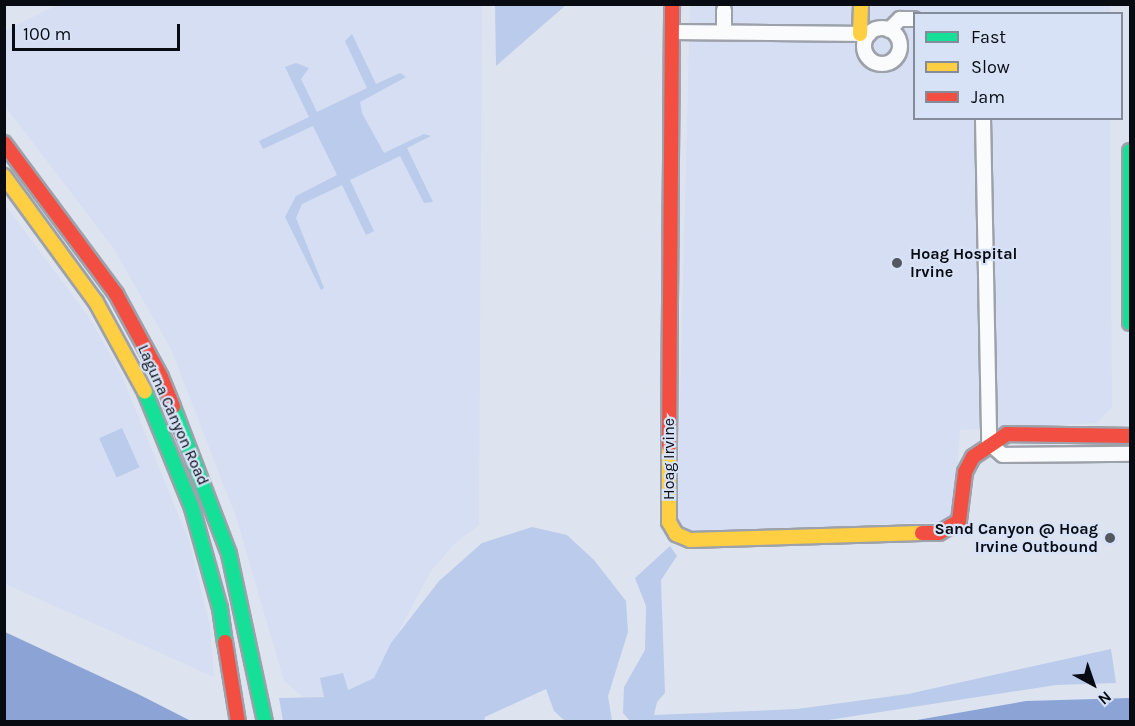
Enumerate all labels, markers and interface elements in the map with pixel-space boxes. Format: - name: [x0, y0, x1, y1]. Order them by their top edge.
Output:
- scale bar: [15, 12, 183, 50]
- legend: [913, 12, 1123, 120]
- text: 100 m: [23, 23, 71, 45]
- text: Fast: [971, 26, 1006, 48]
- text: Slow: [971, 56, 1010, 78]
- text: Jam: [971, 86, 1005, 108]
- place label: Hoag Hospital Irvine: [910, 244, 1017, 282]
- marker: Hoag Hospital Irvine: [888, 254, 906, 272]
- street label: Laguna Canyon Road: [133, 342, 213, 488]
- street label: Hoag Irvine: [659, 418, 679, 500]
- place label: Sand Canyon @ Hoag Irvine Outbound: [935, 519, 1098, 557]
- marker: Sand Canyon @ Hoag Irvine Outbound: [1103, 531, 1117, 545]
- north arrow: [1063, 654, 1123, 714]
- text: N: [1094, 687, 1115, 709]

